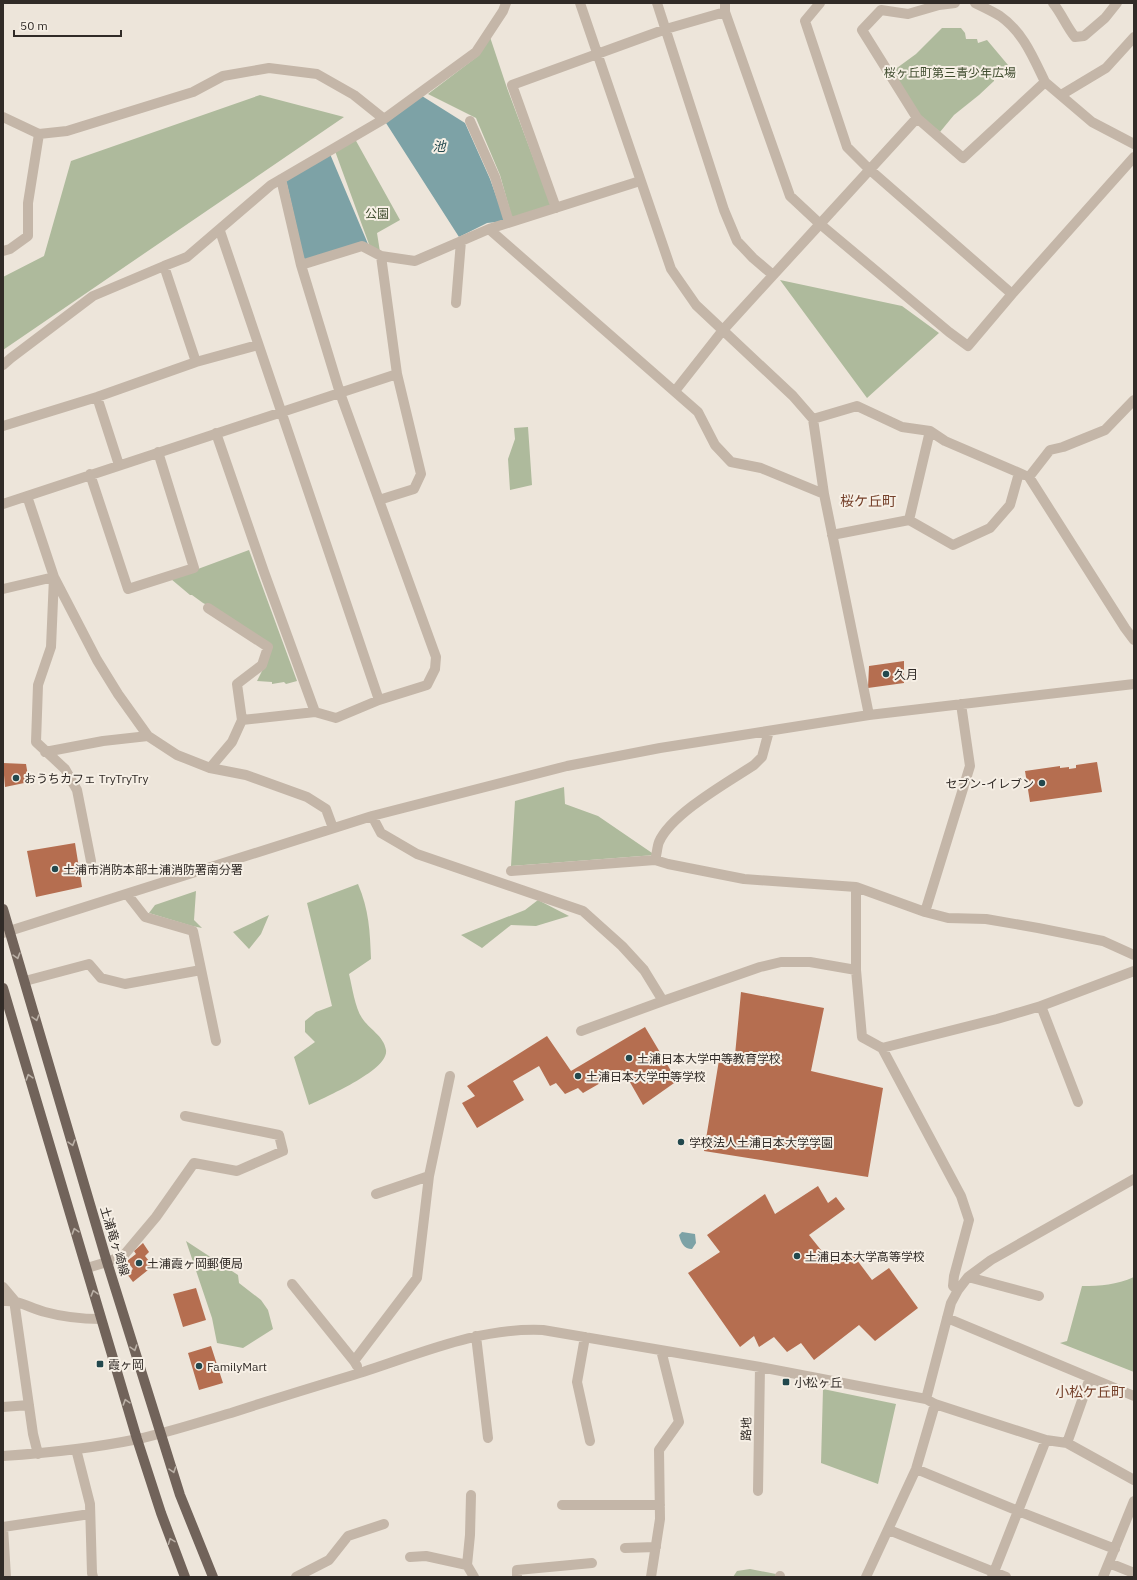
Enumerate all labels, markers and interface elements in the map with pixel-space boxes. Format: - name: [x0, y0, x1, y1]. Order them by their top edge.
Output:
- scale bar: [14, 12, 121, 38]
- text: 50 m: [20, 18, 48, 33]
- park label: 桜ヶ丘町第三青少年広場: [884, 65, 1016, 80]
- water label: 池: [432, 138, 447, 155]
- park label: 公園: [365, 206, 389, 221]
- district label: 桜ケ丘町: [840, 492, 896, 510]
- place label: 久月: [894, 667, 918, 682]
- marker: 久月: [881, 669, 891, 679]
- place label: おうちカフェ TryTryTry: [24, 771, 148, 786]
- marker: おうちカフェ TryTryTry: [11, 773, 21, 783]
- place label: セブン-イレブン: [945, 776, 1034, 791]
- marker: セブン-イレブン: [1037, 778, 1047, 788]
- place label: 土浦市消防本部土浦消防署南分署: [63, 862, 243, 877]
- marker: 土浦市消防本部土浦消防署南分署: [50, 864, 60, 874]
- one-way arrow: [12, 953, 21, 960]
- one-way arrow: [31, 1015, 40, 1022]
- place label: 土浦日本大学中等教育学校: [637, 1051, 781, 1066]
- marker: 土浦日本大学中等教育学校: [624, 1053, 634, 1063]
- place label: 土浦日本大学中等学校: [586, 1069, 706, 1084]
- marker: 土浦日本大学中等学校: [573, 1071, 583, 1081]
- one-way arrow: [25, 1073, 34, 1080]
- place label: 学校法人土浦日本大学学園: [689, 1135, 833, 1150]
- marker: 学校法人土浦日本大学学園: [676, 1137, 686, 1147]
- one-way arrow: [67, 1140, 76, 1147]
- street label: 土浦竜ヶ崎線: [97, 1204, 133, 1278]
- one-way arrow: [71, 1228, 80, 1235]
- place label: 土浦日本大学高等学校: [805, 1249, 925, 1264]
- marker: 土浦日本大学高等学校: [792, 1251, 802, 1261]
- place label: 土浦霞ヶ岡郵便局: [147, 1256, 243, 1271]
- marker: 土浦霞ヶ岡郵便局: [134, 1258, 144, 1268]
- one-way arrow: [90, 1290, 99, 1297]
- one-way arrow: [129, 1345, 138, 1352]
- place label: 霞ヶ岡: [108, 1357, 144, 1372]
- marker: 霞ヶ岡: [95, 1359, 105, 1369]
- place label: FamilyMart: [207, 1359, 267, 1374]
- marker: FamilyMart: [194, 1361, 204, 1371]
- place label: 小松ヶ丘: [794, 1375, 842, 1390]
- marker: 小松ヶ丘: [781, 1377, 791, 1387]
- district label: 小松ケ丘町: [1055, 1383, 1125, 1401]
- one-way arrow: [122, 1398, 131, 1405]
- street label: 路地: [738, 1417, 754, 1441]
- one-way arrow: [168, 1467, 177, 1474]
- one-way arrow: [168, 1537, 176, 1544]

